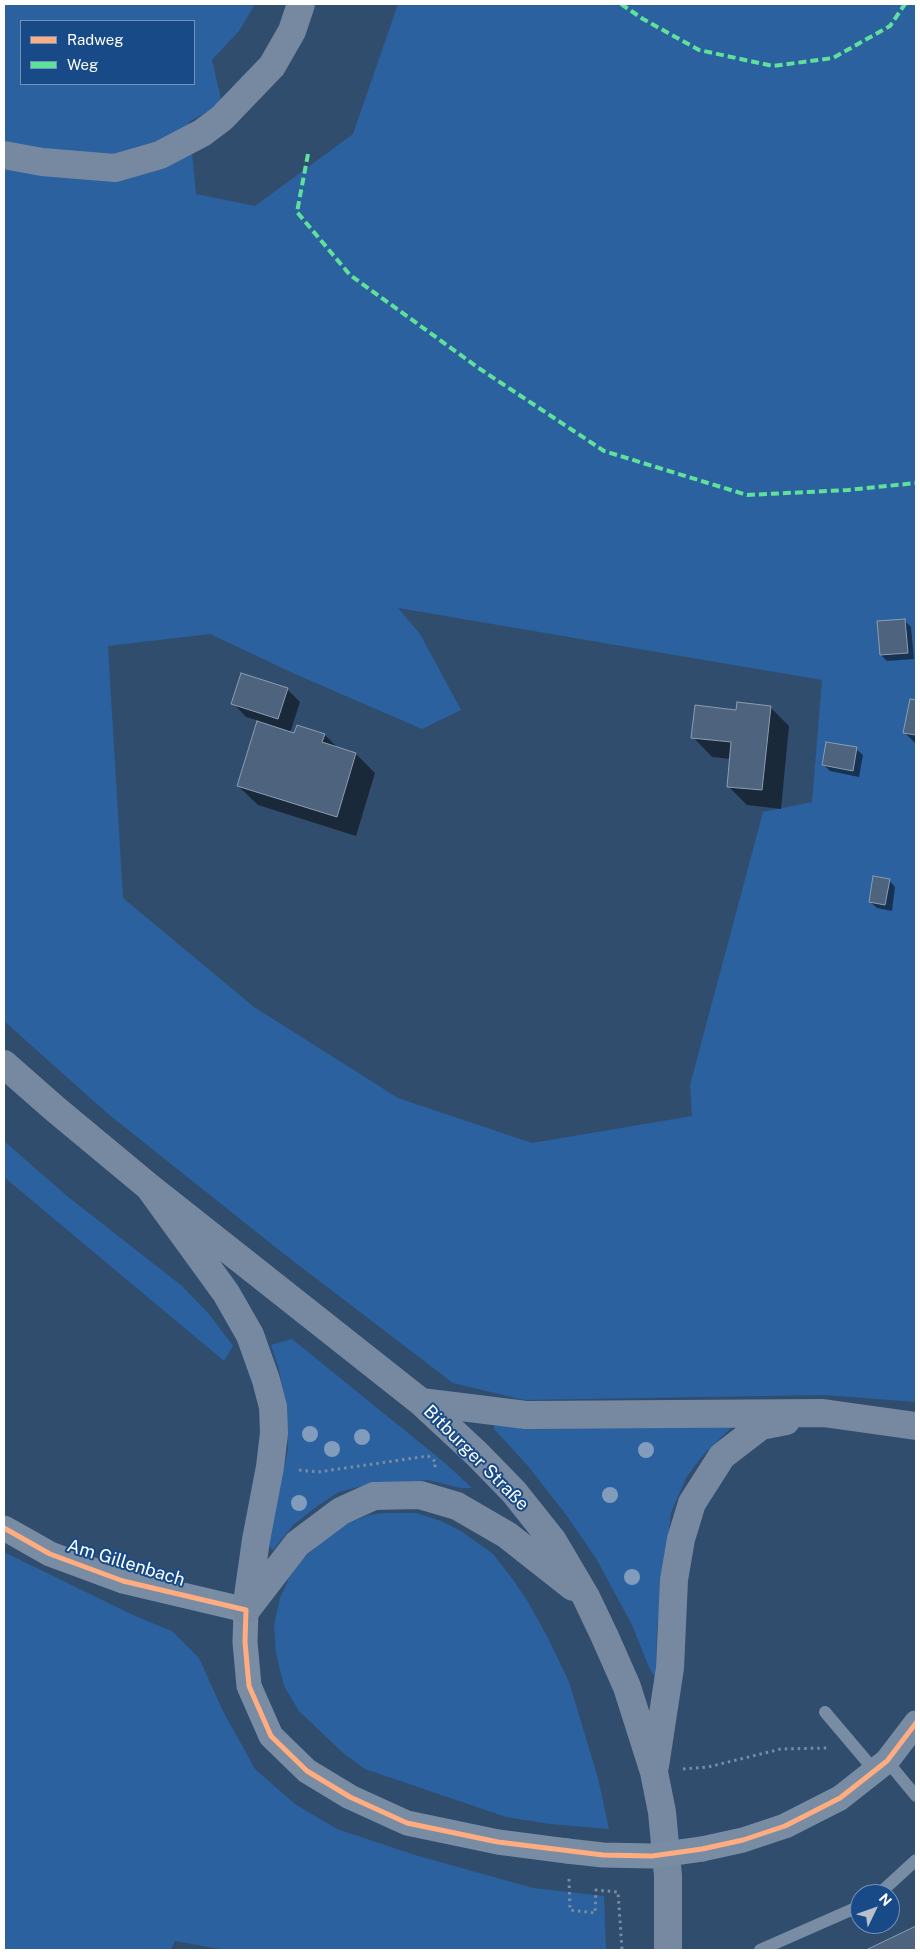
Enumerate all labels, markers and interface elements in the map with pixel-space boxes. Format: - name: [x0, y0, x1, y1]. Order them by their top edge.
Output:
- legend: [20, 20, 195, 85]
- text: Radweg: [67, 31, 124, 48]
- text: Weg: [67, 56, 98, 73]
- street label: Bitburger Straße: [419, 1401, 533, 1515]
- street label: Am Gillenbach: [65, 1535, 187, 1591]
- north arrow: [850, 1884, 900, 1934]
- text: N: [876, 1890, 895, 1909]

